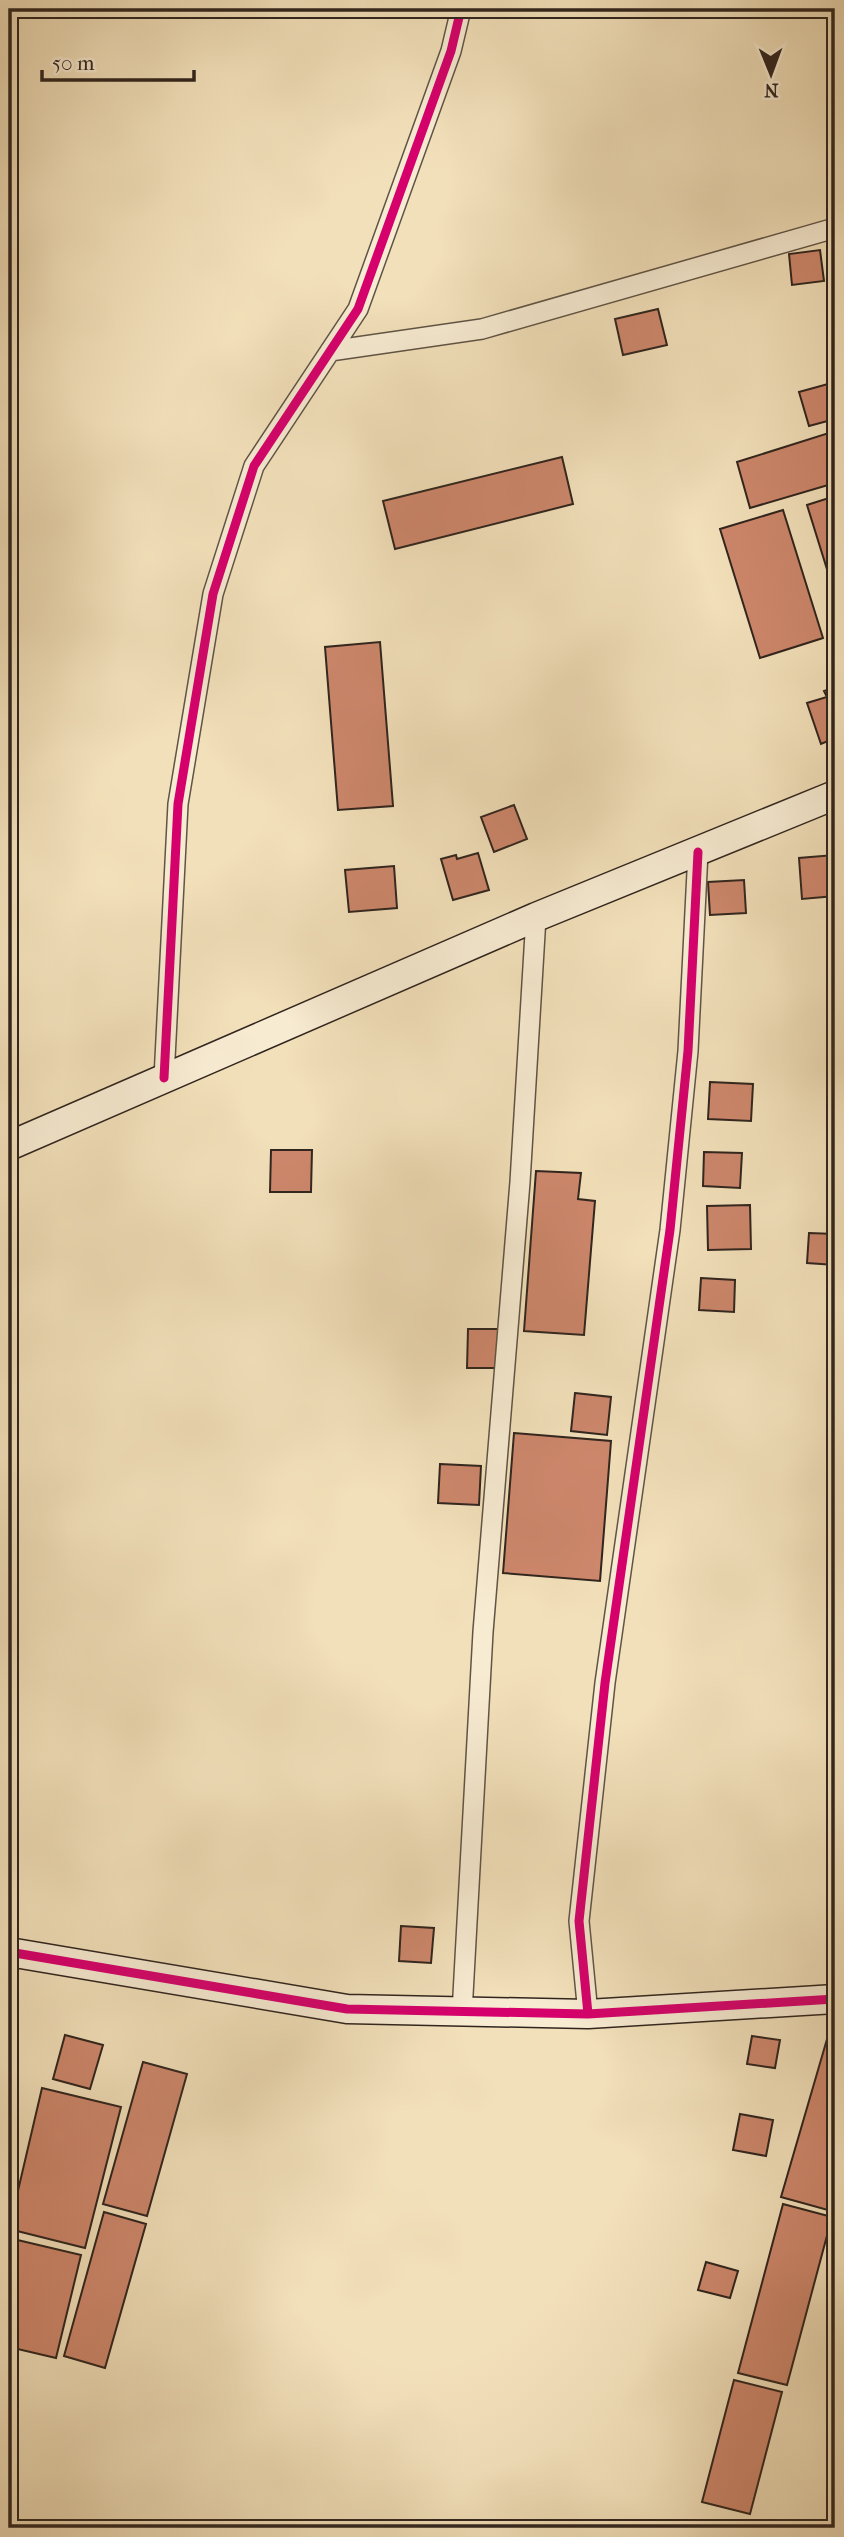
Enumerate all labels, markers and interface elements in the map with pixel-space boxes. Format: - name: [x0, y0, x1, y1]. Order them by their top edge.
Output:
- scale bar: [42, 38, 194, 82]
- north arrow: [736, 38, 806, 108]
- text: 50 m: [52, 51, 95, 75]
- text: N: [763, 79, 779, 101]

